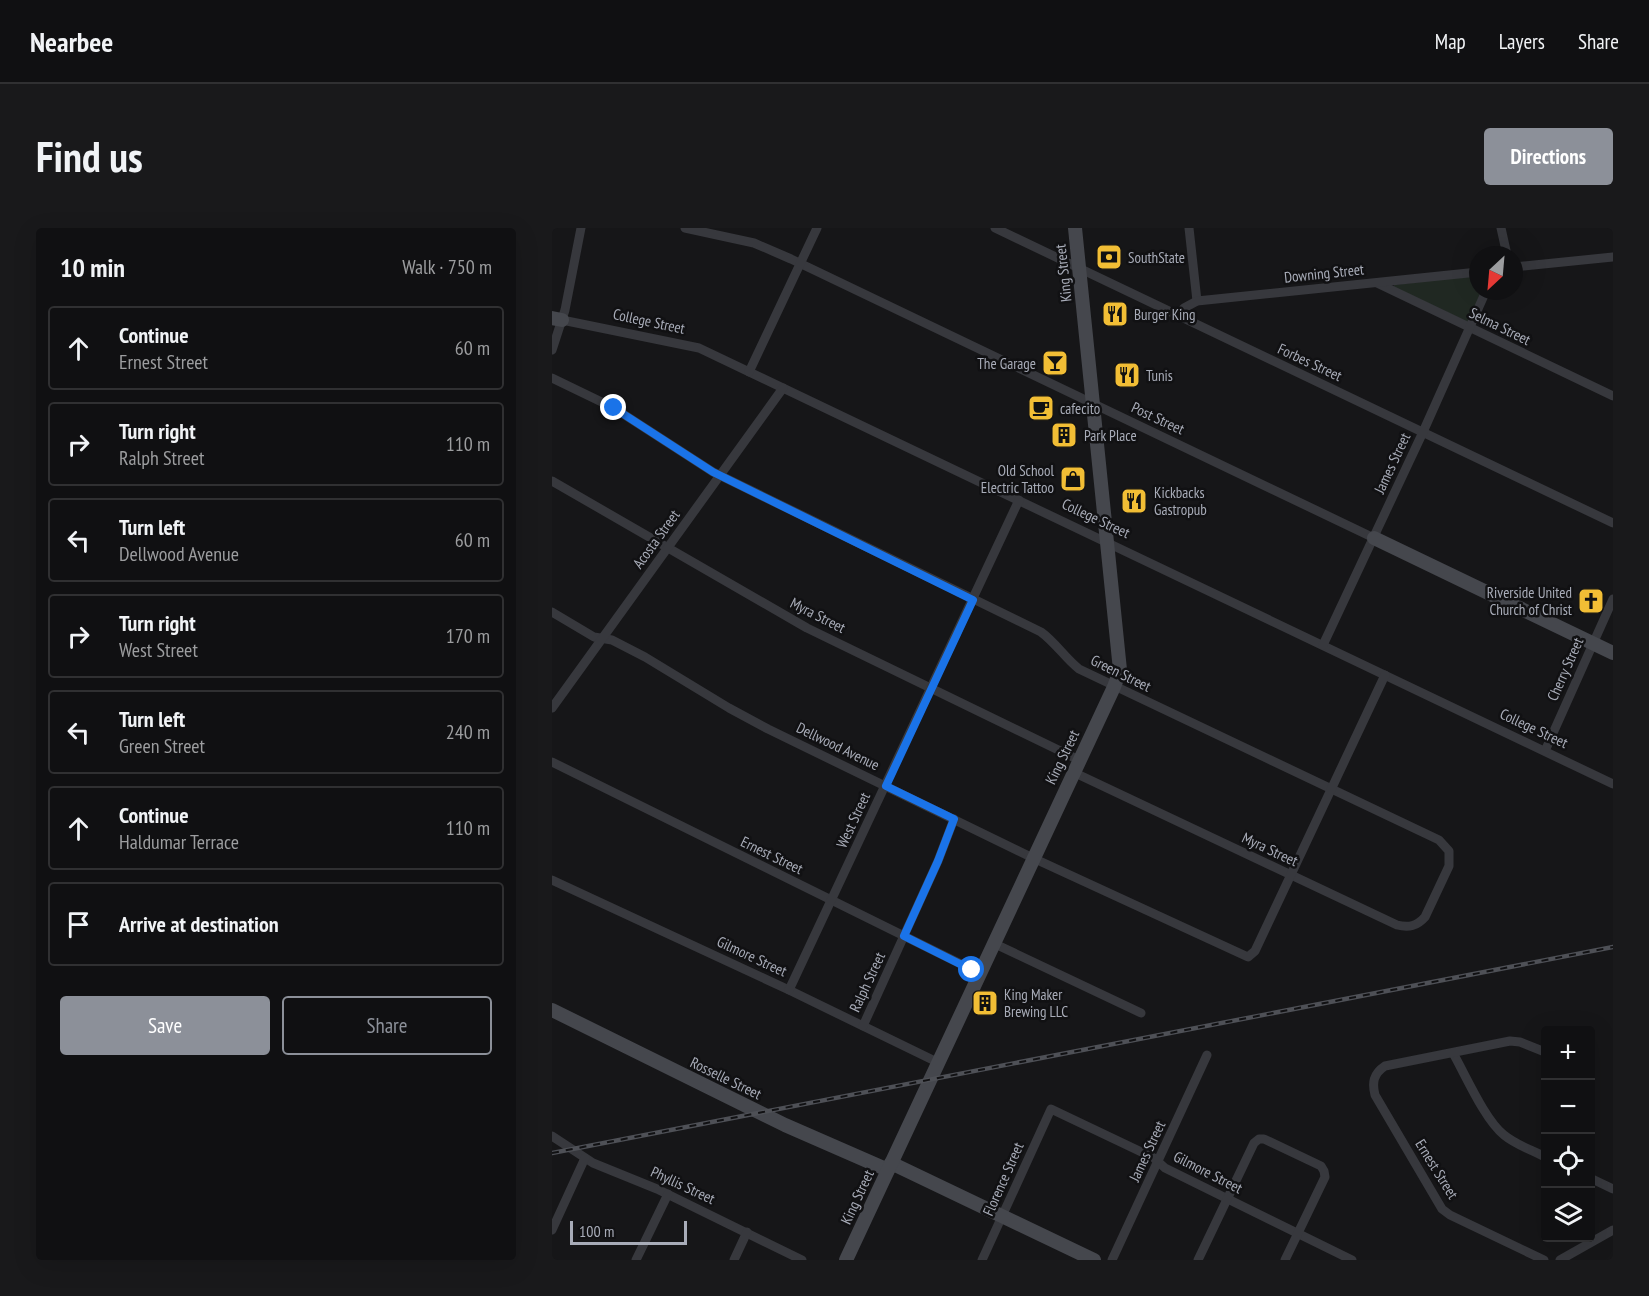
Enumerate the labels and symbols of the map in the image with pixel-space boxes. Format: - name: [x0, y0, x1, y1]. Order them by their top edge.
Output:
- bank icon: SouthState: [1094, 242, 1124, 272]
- street label: King Street: [1051, 243, 1075, 303]
- north arrow: [1469, 246, 1523, 300]
- place label: SouthState: [1128, 248, 1185, 267]
- street label: Downing Street: [1283, 259, 1365, 287]
- restaurant icon: Burger King: [1100, 299, 1130, 329]
- street label: Selma Street: [1466, 303, 1534, 349]
- street label: College Street: [611, 304, 687, 338]
- place label: Burger King: [1134, 305, 1195, 324]
- street label: Forbes Street: [1275, 339, 1345, 385]
- bar icon: The Garage: [1040, 348, 1070, 378]
- place label: The Garage: [977, 354, 1036, 373]
- restaurant icon: Tunis: [1112, 360, 1142, 390]
- place label: Tunis: [1146, 366, 1173, 385]
- cafe icon: cafecito: [1026, 393, 1056, 423]
- route end: [600, 394, 626, 420]
- street label: Post Street: [1128, 398, 1188, 438]
- place label: cafecito: [1060, 399, 1100, 418]
- building icon: Park Place: [1049, 420, 1079, 450]
- place label: Park Place: [1084, 426, 1137, 445]
- street label: James Street: [1369, 430, 1414, 497]
- place label: Old School Electric Tattoo: [981, 461, 1054, 497]
- shop icon: Old School Electric Tattoo: [1058, 464, 1088, 494]
- place label: Kickbacks Gastropub: [1154, 483, 1207, 519]
- restaurant icon: Kickbacks Gastropub: [1119, 486, 1149, 516]
- street label: College Street: [1059, 494, 1133, 542]
- street label: Acosta Street: [628, 506, 684, 572]
- place label: Riverside United Church of Christ: [1487, 583, 1572, 619]
- church icon: Riverside United Church of Christ: [1576, 586, 1606, 616]
- street label: Myra Street: [787, 593, 849, 637]
- street label: Cherry Street: [1543, 634, 1587, 704]
- street label: Green Street: [1088, 650, 1154, 696]
- street label: College Street: [1497, 704, 1571, 752]
- street label: Dellwood Avenue: [793, 718, 883, 774]
- street label: King Street: [1041, 727, 1083, 787]
- street label: West Street: [832, 789, 874, 851]
- street label: Myra Street: [1239, 828, 1301, 870]
- street label: Ernest Street: [738, 832, 806, 878]
- street label: Gilmore Street: [714, 932, 790, 980]
- street label: Ralph Street: [845, 949, 889, 1015]
- route start: [958, 956, 984, 982]
- place label: King Maker Brewing LLC: [1004, 985, 1068, 1021]
- building icon: King Maker Brewing LLC: [970, 988, 1000, 1018]
- street label: Rosselle Street: [687, 1053, 765, 1103]
- street label: James Street: [1124, 1118, 1169, 1185]
- street label: Ernest Street: [1411, 1136, 1463, 1202]
- street label: Florence Street: [978, 1139, 1028, 1219]
- street label: Gilmore Street: [1170, 1147, 1246, 1197]
- street label: Phyllis Street: [648, 1162, 718, 1208]
- street label: King Street: [836, 1167, 878, 1227]
- scale bar: [570, 1218, 687, 1246]

